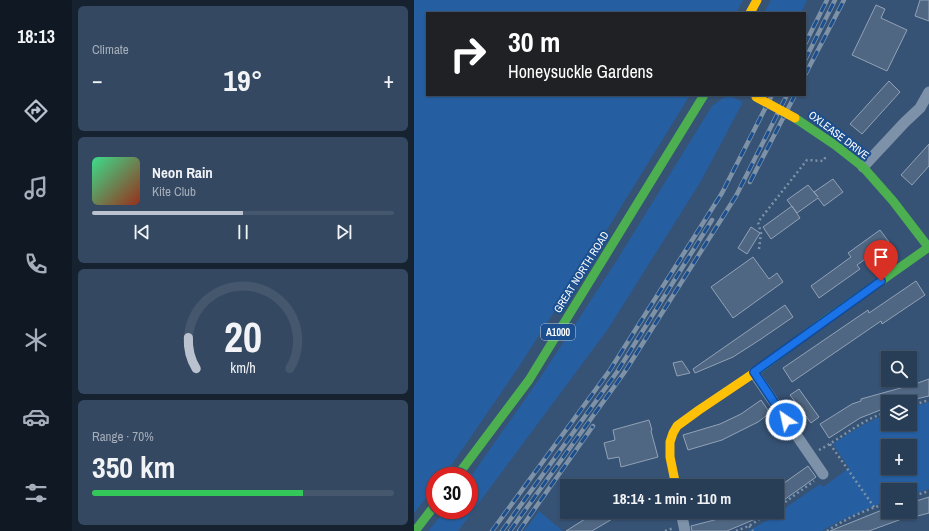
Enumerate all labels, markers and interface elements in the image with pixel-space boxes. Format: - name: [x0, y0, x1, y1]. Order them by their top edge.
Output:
- text: 30 m: [508, 23, 560, 61]
- text: 18:13: [17, 24, 55, 49]
- icon: right: [442, 28, 494, 80]
- text: Climate: [92, 41, 129, 58]
- text: Honeysuckle Gardens: [508, 59, 653, 84]
- text: 19°: [223, 60, 263, 100]
- text: −: [92, 65, 103, 95]
- text: +: [383, 65, 394, 95]
- icon: directions: [22, 97, 50, 125]
- street label: OXLEASE DRIVE: [806, 108, 872, 162]
- text: Neon Rain: [152, 162, 213, 183]
- icon: music: [22, 174, 50, 202]
- text: Kite Club: [152, 183, 196, 200]
- icon: previous: [131, 221, 153, 243]
- icon: pause: [232, 221, 254, 243]
- icon: next: [333, 221, 355, 243]
- street label: GREAT NORTH ROAD: [550, 229, 612, 315]
- pin: [864, 240, 898, 281]
- icon: arrive: [870, 246, 892, 268]
- icon: phone: [22, 250, 50, 278]
- text: 20: [224, 309, 262, 365]
- road number: A1000: [541, 324, 575, 340]
- icon: climate: [22, 326, 50, 354]
- map controls: [881, 351, 917, 519]
- button: search: [881, 351, 917, 387]
- text: km/h: [230, 358, 256, 377]
- button: layers: [881, 395, 917, 431]
- position arrow: [765, 399, 807, 441]
- icon: car: [22, 403, 50, 431]
- text: Range · 70%: [92, 428, 154, 445]
- button: +: [881, 439, 917, 475]
- text: 350 km: [92, 447, 175, 487]
- speed limit sign: 30: [426, 467, 478, 519]
- icon: filters: [22, 479, 50, 507]
- button: −: [881, 483, 917, 519]
- text: 18:14 · 1 min · 110 m: [613, 488, 731, 509]

